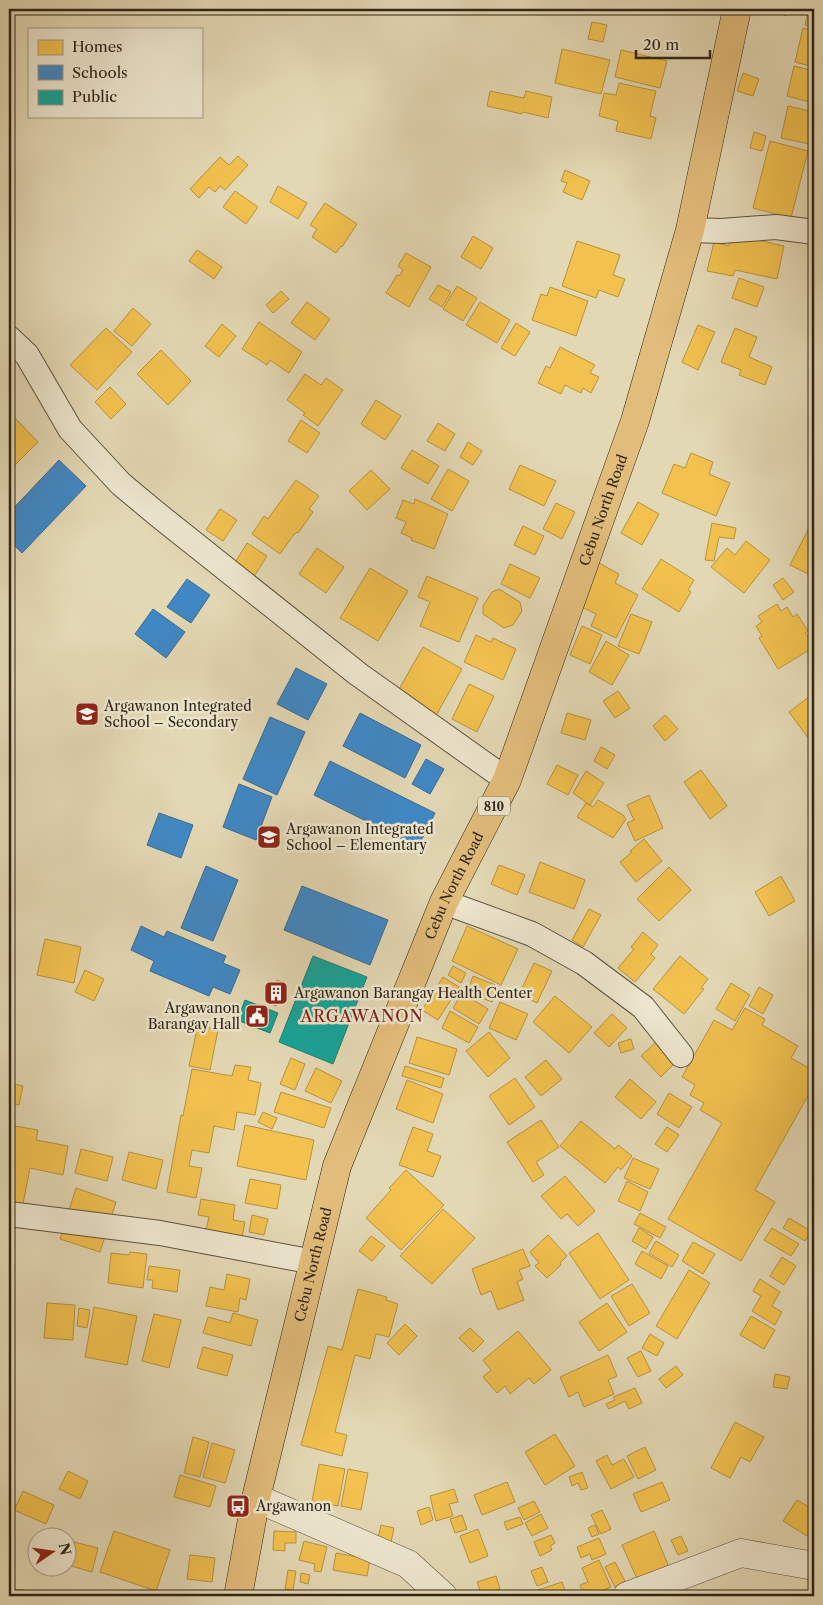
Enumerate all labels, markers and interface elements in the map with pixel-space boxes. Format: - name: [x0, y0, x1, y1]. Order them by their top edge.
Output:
- legend: [28, 28, 202, 118]
- scale bar: [636, 28, 709, 60]
- text: 20 m: [643, 35, 679, 54]
- text: Homes: [72, 37, 123, 56]
- text: Schools: [72, 63, 128, 82]
- text: Public: [72, 87, 117, 106]
- street label: Cebu North Road: [575, 451, 632, 568]
- place label: Argawanon Integrated School – Secondary: [103, 697, 252, 731]
- school or university icon: Argawanon Integrated School – Secondary: [74, 701, 100, 727]
- road number: 810: [478, 796, 510, 816]
- place label: Argawanon Integrated School – Elementary: [285, 820, 434, 854]
- school or university icon: Argawanon Integrated School – Elementary: [256, 824, 282, 850]
- street label: Cebu North Road: [421, 829, 488, 942]
- building icon: Argawanon Barangay Health Center: [263, 980, 289, 1006]
- place label: Argawanon Barangay Health Center: [293, 984, 532, 1002]
- place label: Argawanon Barangay Hall: [148, 999, 240, 1033]
- public building icon: Argawanon Barangay Hall: [244, 1003, 270, 1029]
- district label: ARGAWANON: [299, 1006, 424, 1026]
- street label: Cebu North Road: [290, 1205, 336, 1324]
- bus stop icon: Argawanon: [225, 1493, 251, 1519]
- place label: Argawanon: [255, 1497, 331, 1515]
- north arrow: [28, 1528, 78, 1578]
- text: N: [55, 1541, 75, 1557]

